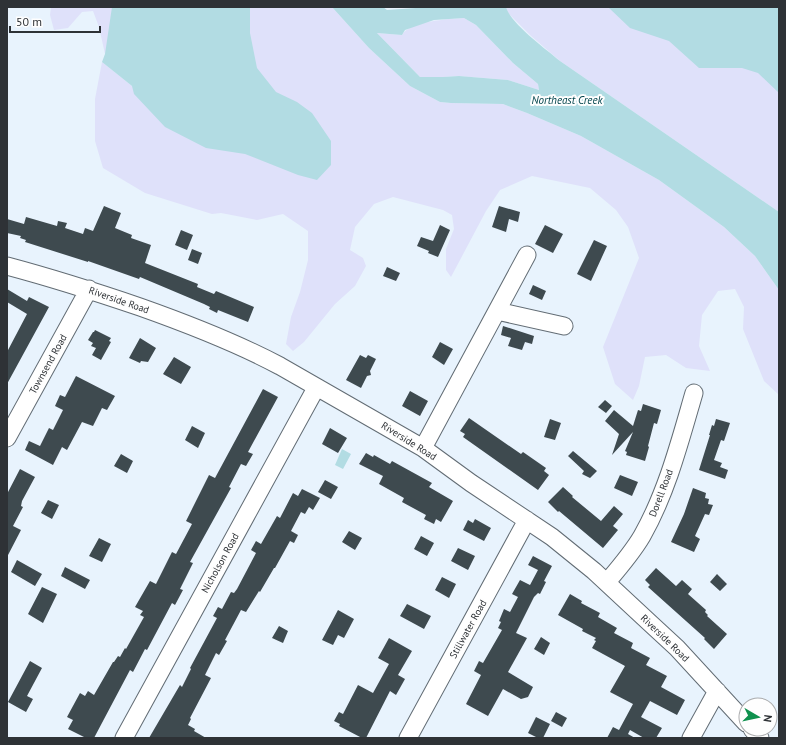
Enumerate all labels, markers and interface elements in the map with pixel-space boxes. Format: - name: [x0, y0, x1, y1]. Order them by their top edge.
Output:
- scale bar: [10, 8, 100, 34]
- text: 50 m: [16, 14, 42, 29]
- water label: Northeast Creek: [532, 93, 604, 107]
- street label: Riverside Road: [87, 284, 151, 316]
- street label: Townsend Road: [26, 332, 70, 396]
- street label: Riverside Road: [379, 419, 439, 463]
- street label: Dorell Road: [646, 467, 676, 519]
- street label: Nicholson Road: [198, 531, 242, 595]
- street label: Stillwater Road: [447, 597, 489, 661]
- street label: Riverside Road: [638, 611, 692, 665]
- north arrow: [738, 697, 778, 737]
- text: N: [760, 714, 775, 723]

